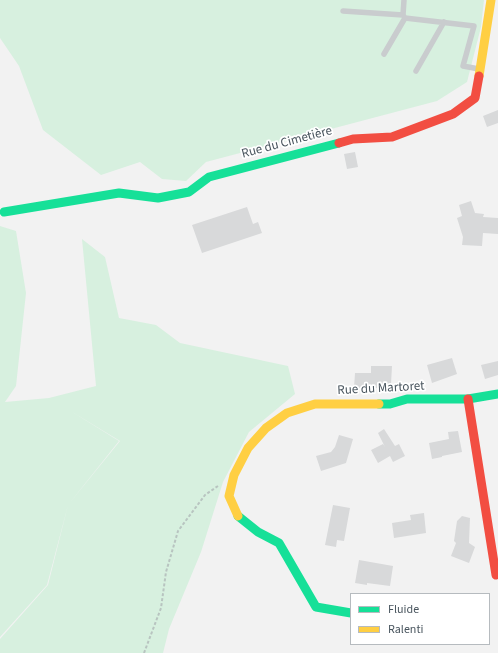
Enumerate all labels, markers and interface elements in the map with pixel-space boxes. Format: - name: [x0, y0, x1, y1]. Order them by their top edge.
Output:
- street label: Rue du Cimetière: [240, 123, 334, 163]
- street label: Rue du Martoret: [337, 379, 425, 399]
- legend: [350, 593, 490, 645]
- text: Fluide: [388, 601, 419, 618]
- text: Ralenti: [388, 621, 423, 638]

